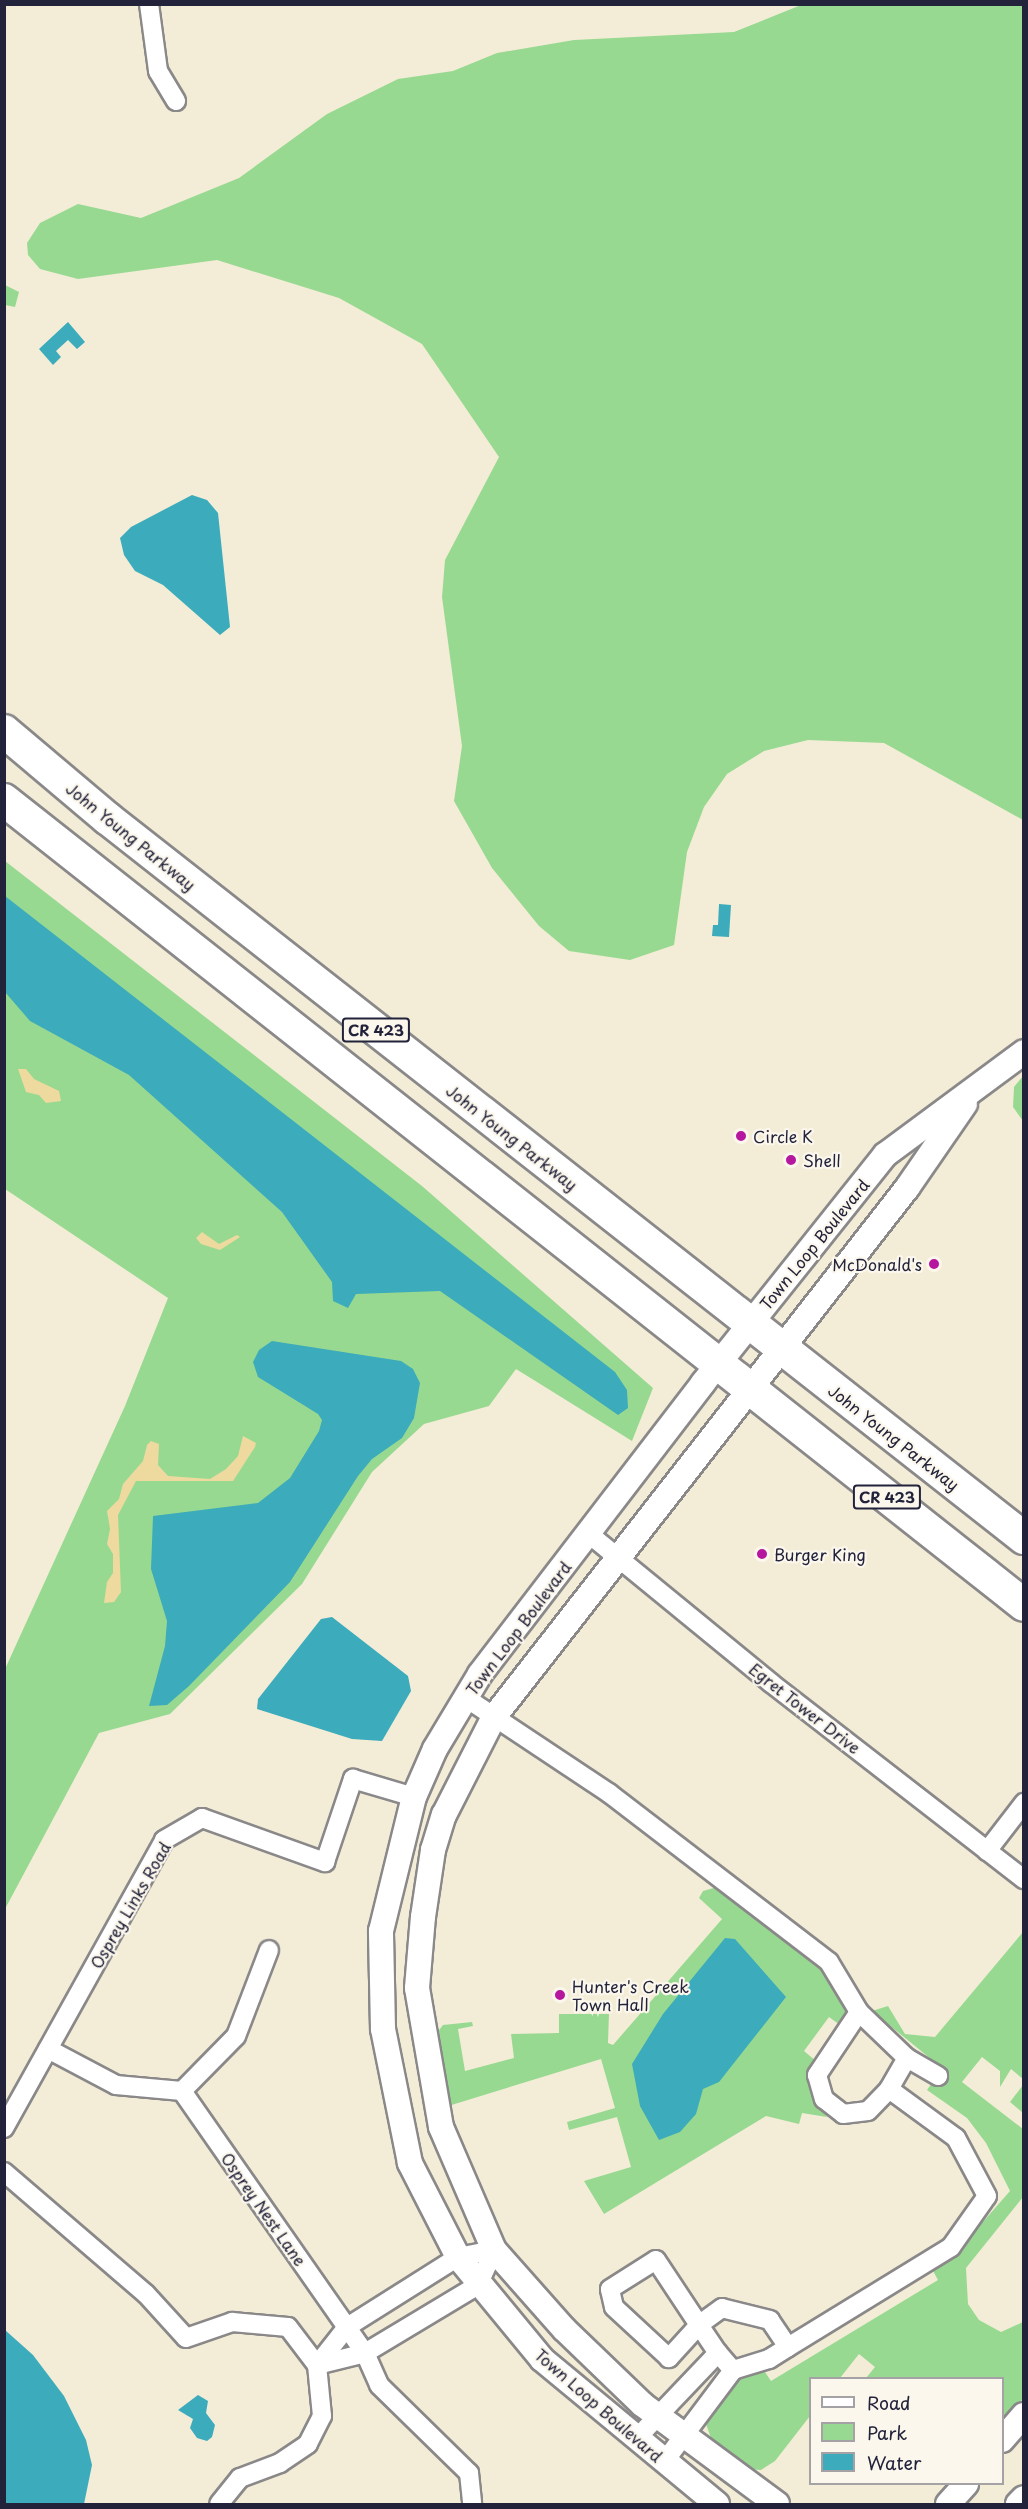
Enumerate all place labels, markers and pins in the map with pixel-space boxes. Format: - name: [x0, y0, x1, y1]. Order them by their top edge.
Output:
- place label: Circle K: [753, 1126, 815, 1146]
- marker: Circle K: [734, 1129, 748, 1143]
- place label: Shell: [803, 1150, 841, 1170]
- marker: Shell: [784, 1153, 798, 1167]
- place label: McDonald's: [832, 1254, 922, 1274]
- marker: McDonald's: [927, 1257, 941, 1271]
- place label: Burger King: [774, 1544, 865, 1564]
- marker: Burger King: [755, 1547, 769, 1561]
- place label: Hunter's Creek Town Hall: [572, 1976, 689, 2014]
- marker: Hunter's Creek Town Hall: [553, 1988, 567, 2002]

